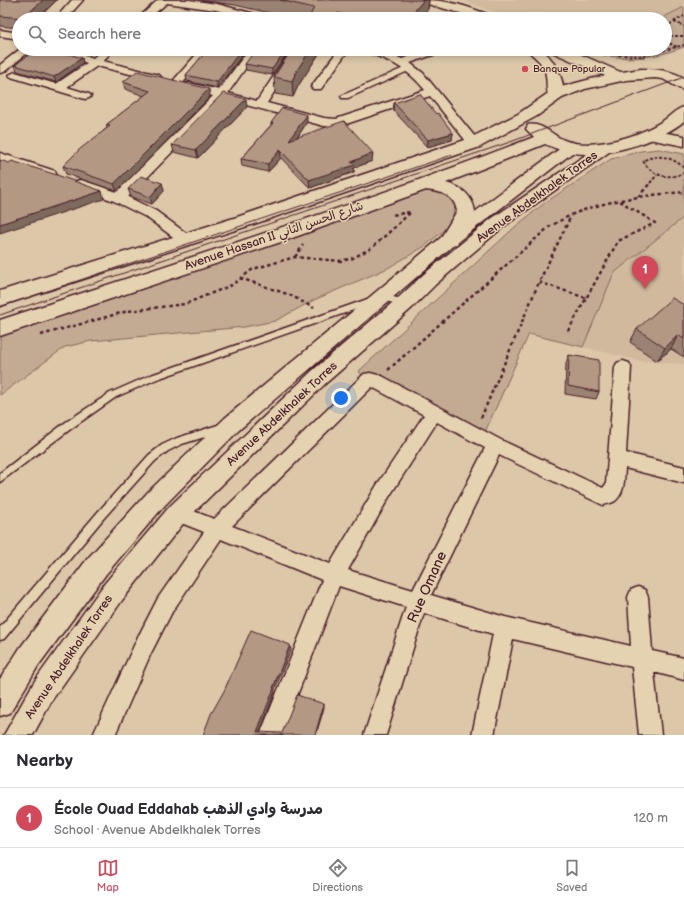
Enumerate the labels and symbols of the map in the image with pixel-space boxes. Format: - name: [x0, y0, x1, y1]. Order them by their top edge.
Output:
- place label: Banque Popular: [533, 63, 606, 75]
- marker: Banque Popular: [520, 64, 530, 74]
- street label: Avenue Abdelkhalek Torres: [473, 148, 601, 246]
- street label: Avenue Hassan II شارع الحسن الثاني: [183, 198, 366, 277]
- pin: 1: [632, 256, 658, 289]
- street label: Avenue Abdelkhalek Torres: [223, 359, 341, 469]
- your location: [331, 388, 351, 408]
- street label: Rue Omane: [404, 549, 450, 625]
- street label: Avenue Abdelkhalek Torres: [22, 592, 116, 722]

